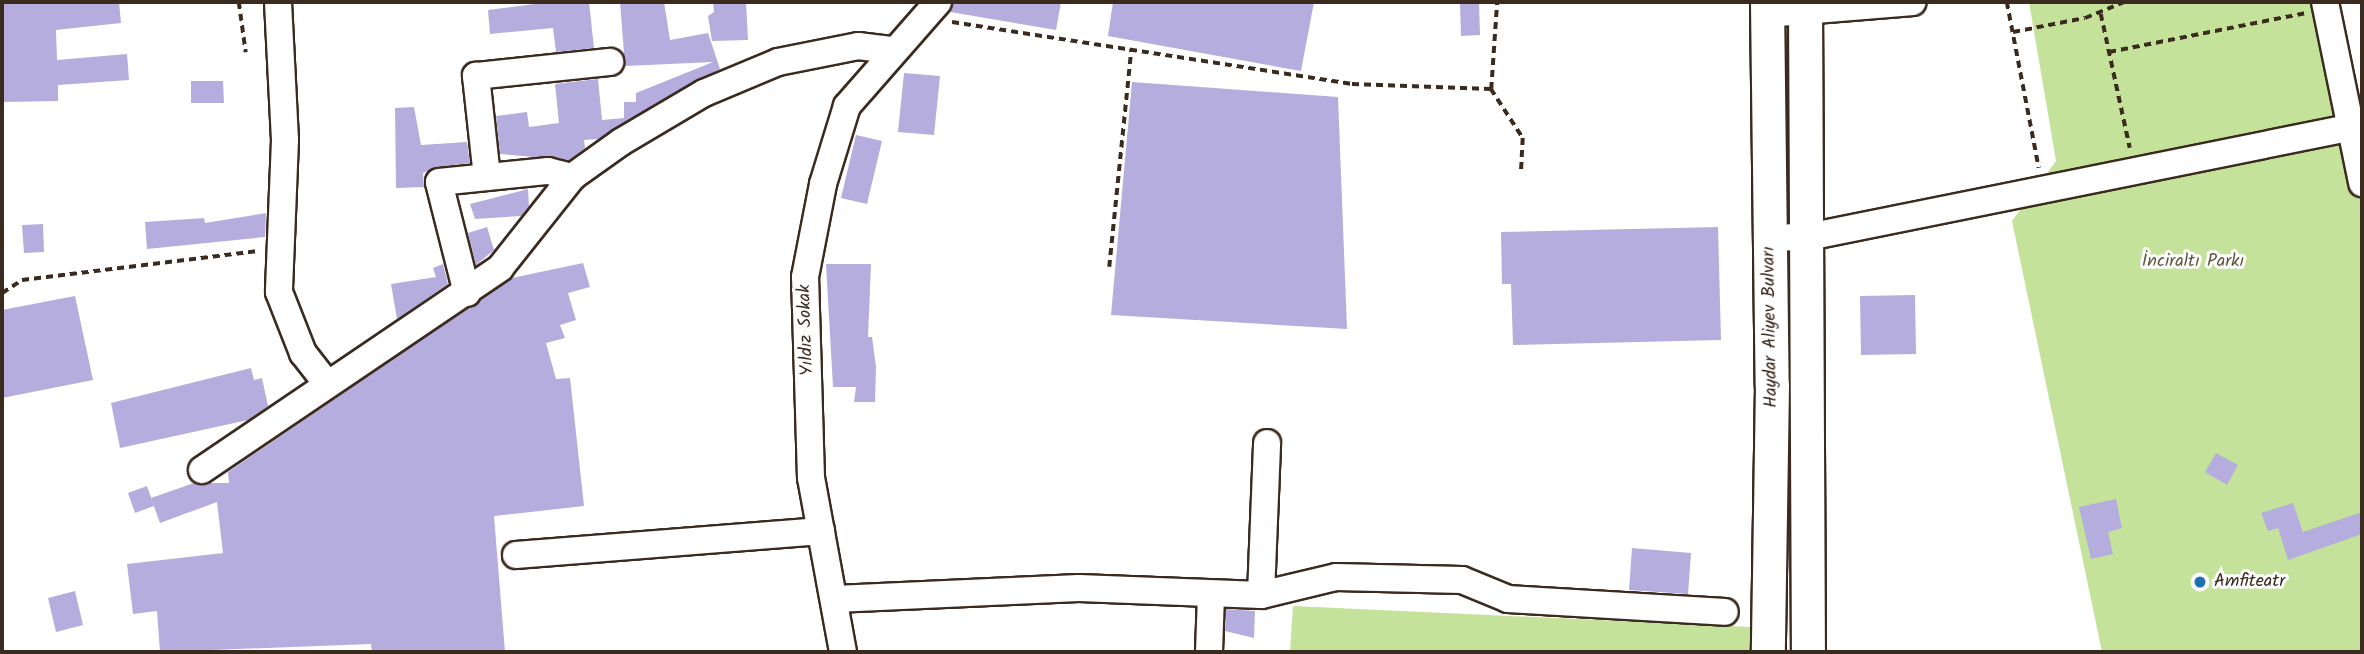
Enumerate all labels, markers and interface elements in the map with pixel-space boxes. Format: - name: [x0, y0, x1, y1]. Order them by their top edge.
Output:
- street label: Haydar Aliyev Bulvarı: [1759, 246, 1783, 408]
- park label: İnciraltı Parkı: [2142, 251, 2244, 273]
- street label: Yıldız Sokak: [795, 284, 819, 376]
- place label: Amfiteatr: [2214, 571, 2285, 593]
- marker: Amfiteatr: [2192, 574, 2208, 590]

